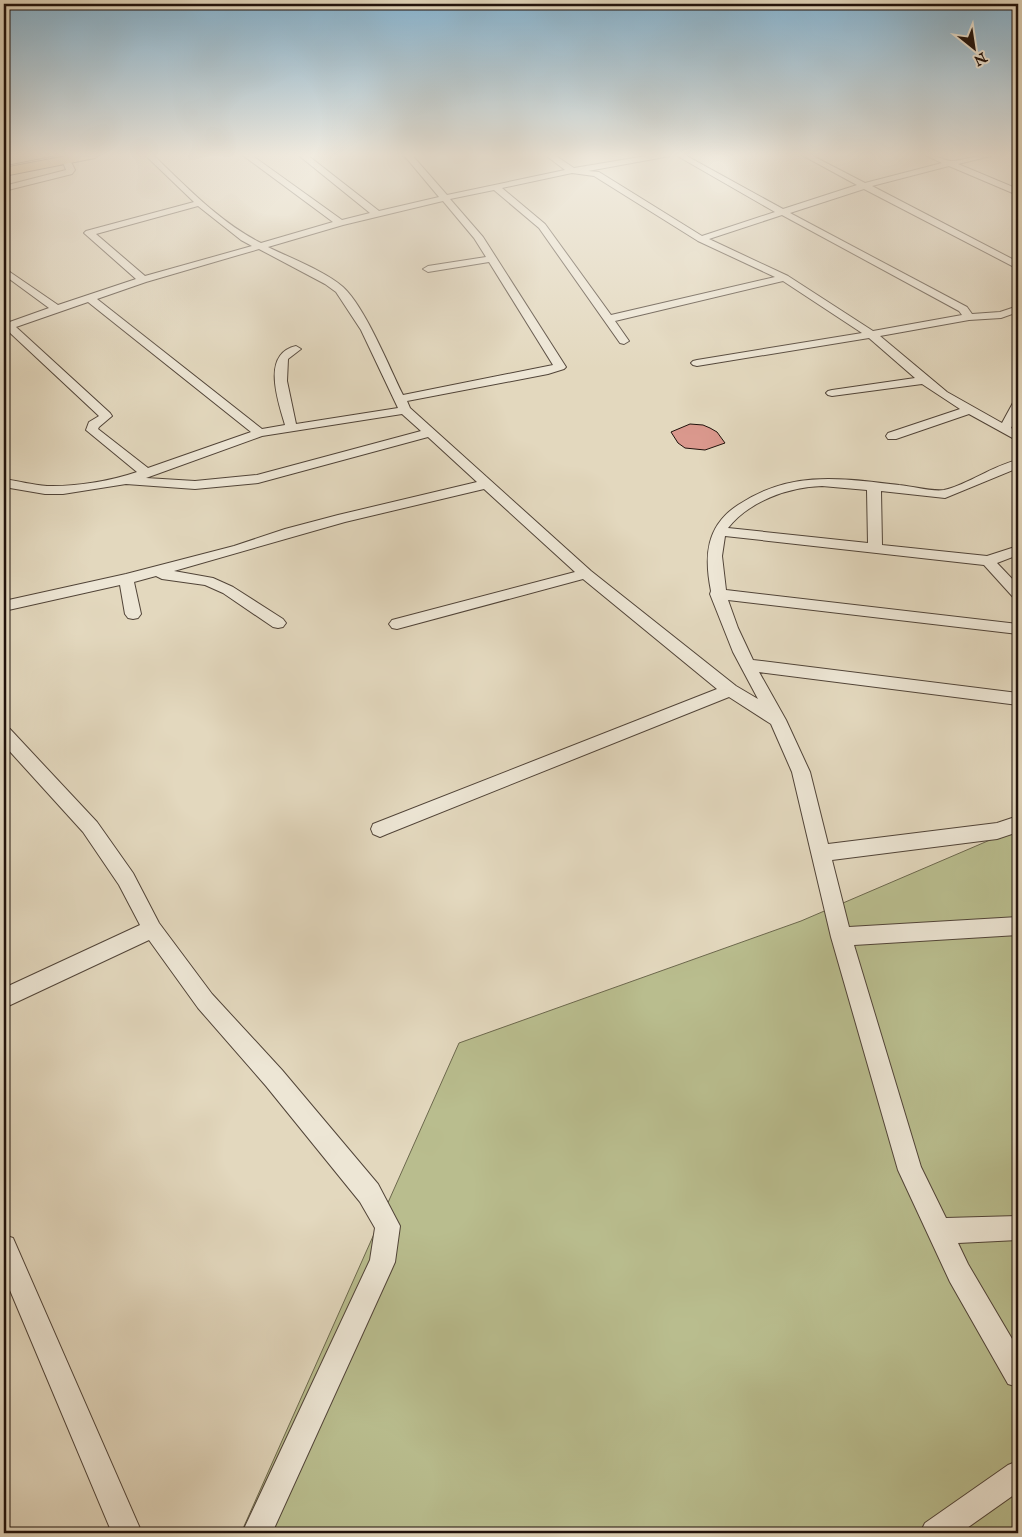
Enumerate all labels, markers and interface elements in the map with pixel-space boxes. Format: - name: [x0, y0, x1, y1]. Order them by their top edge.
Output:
- north arrow: [950, 22, 1000, 72]
- text: N: [970, 47, 991, 69]

